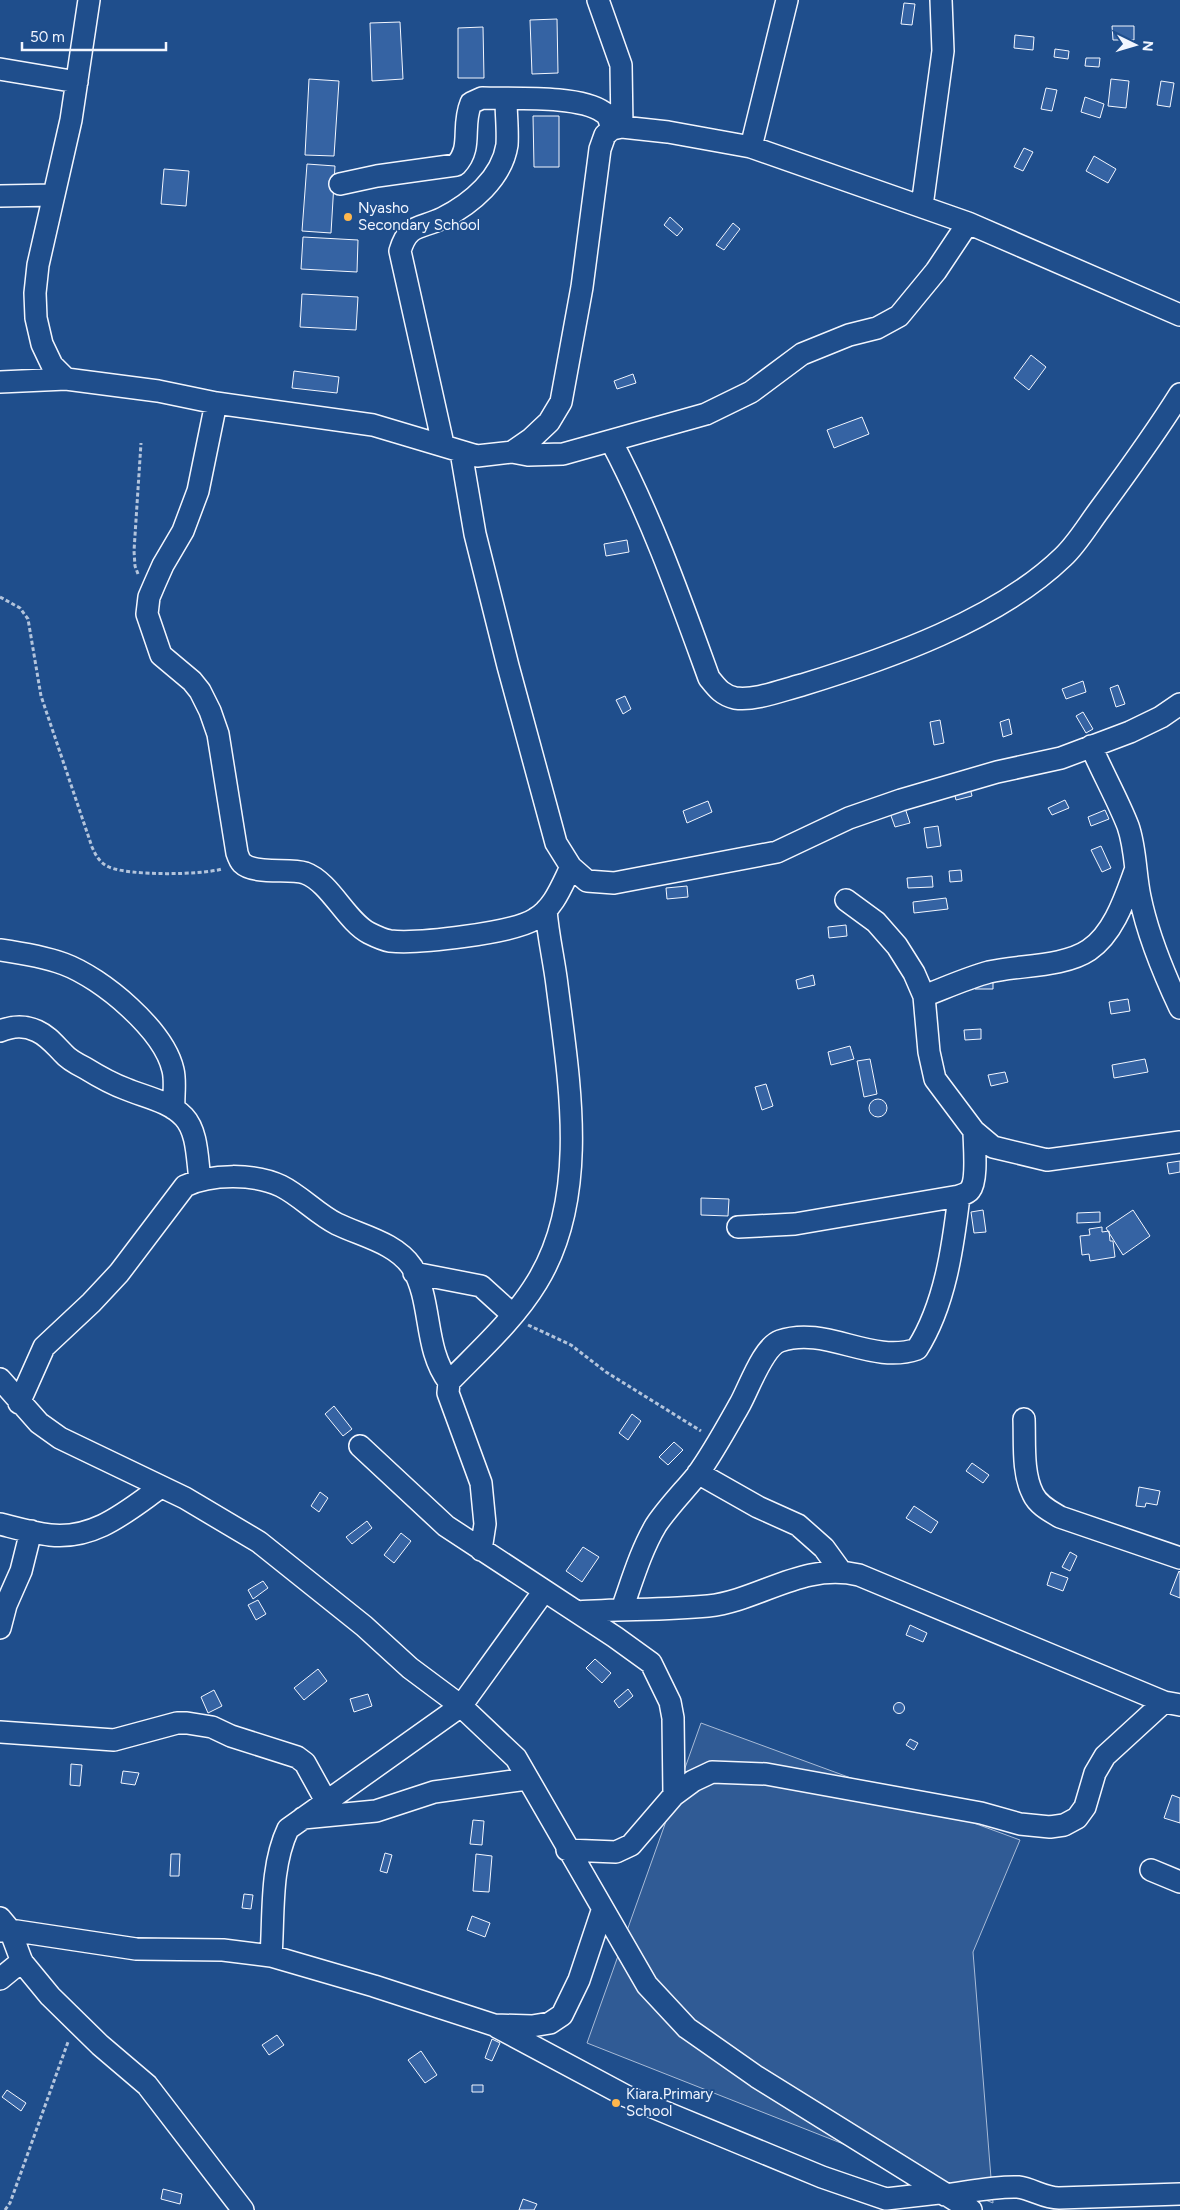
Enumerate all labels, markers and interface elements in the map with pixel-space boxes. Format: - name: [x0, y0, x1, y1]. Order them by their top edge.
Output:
- scale bar: [22, 20, 166, 52]
- north arrow: [1110, 20, 1160, 70]
- text: 50 m: [30, 28, 65, 46]
- text: N: [1139, 40, 1156, 52]
- place label: Nyasho Secondary School: [358, 199, 480, 234]
- marker: Nyasho Secondary School: [342, 211, 354, 223]
- place label: Kiara Primary School: [626, 2085, 713, 2120]
- marker: Kiara Primary School: [610, 2097, 622, 2109]

